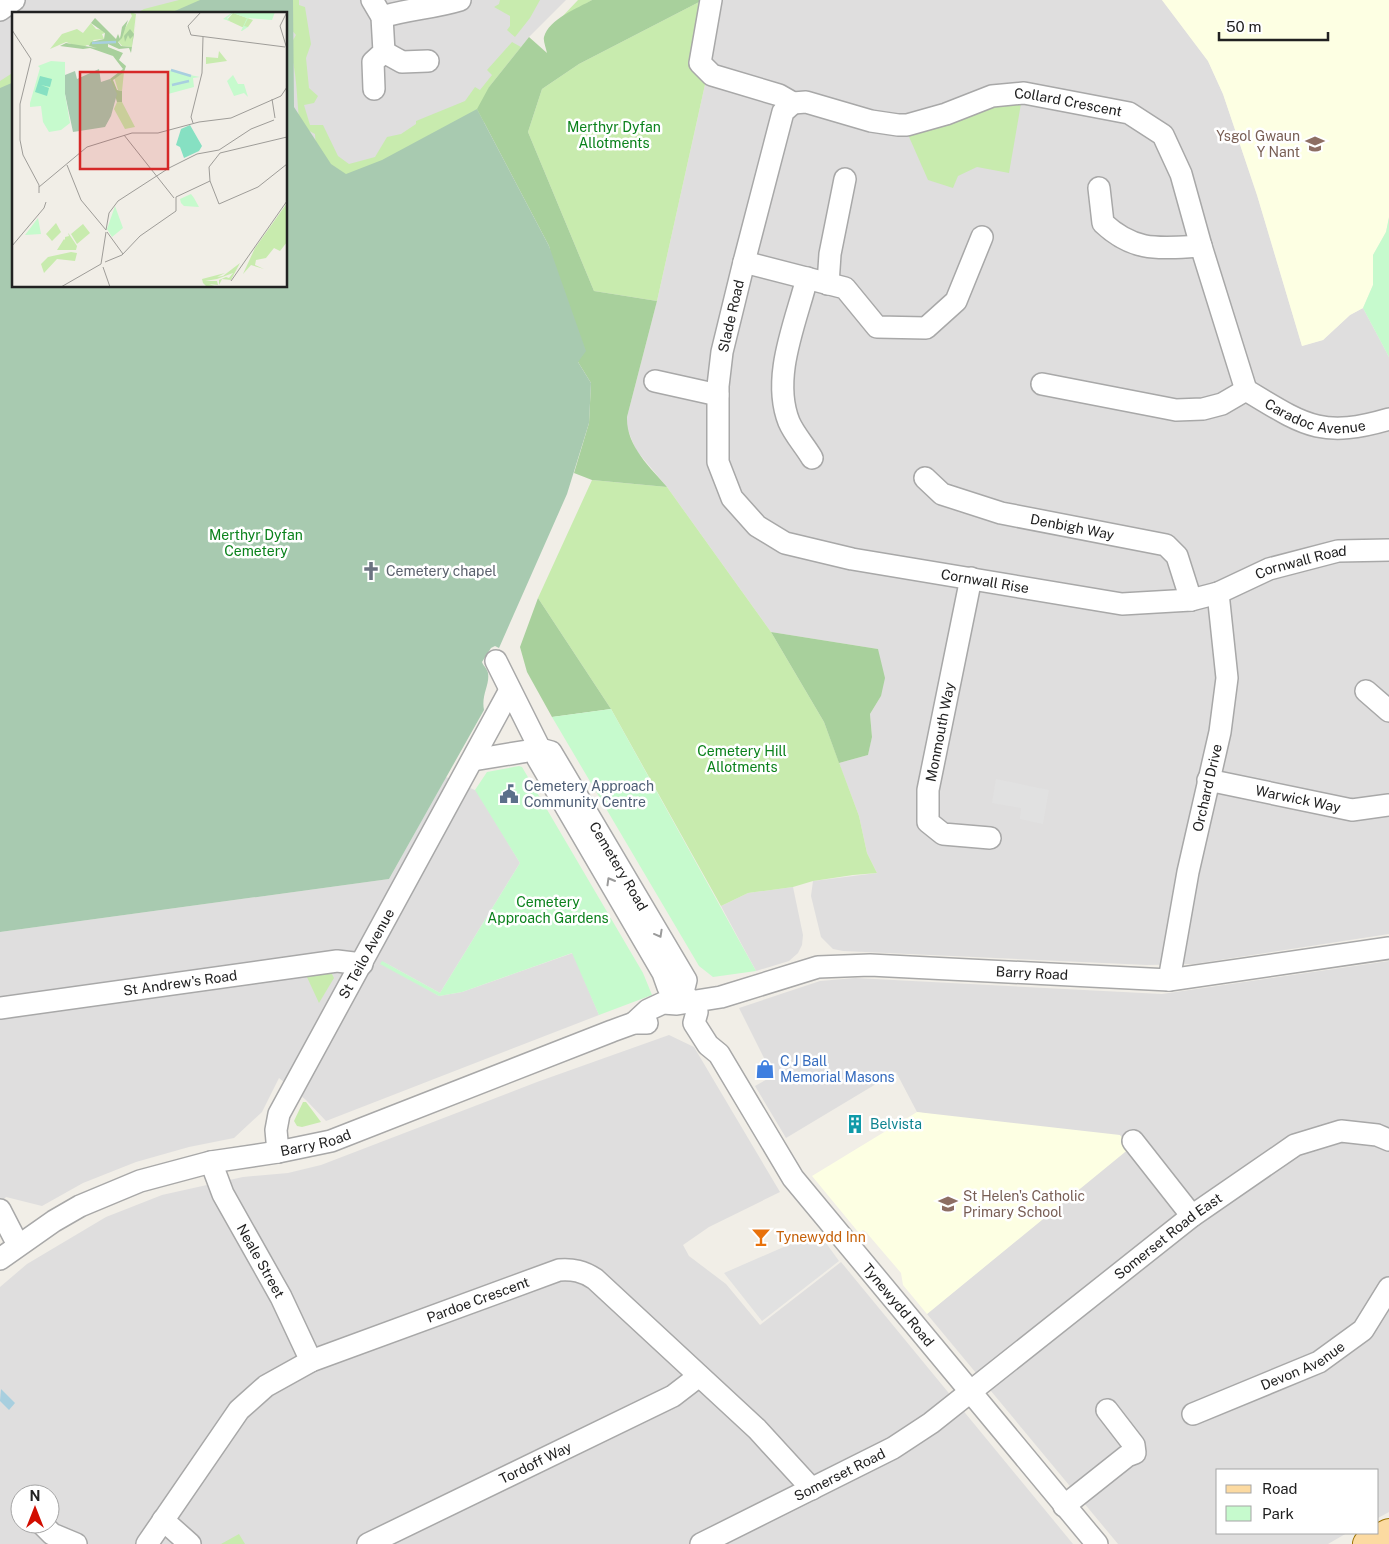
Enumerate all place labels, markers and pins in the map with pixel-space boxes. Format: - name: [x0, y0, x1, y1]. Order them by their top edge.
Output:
- place label: Ysgol Gwaun Y Nant: [1216, 128, 1300, 160]
- school or university icon: Ysgol Gwaun Y Nant: [1304, 133, 1326, 155]
- church icon: Cemetery chapel: [360, 560, 382, 582]
- place label: Cemetery chapel: [386, 563, 497, 579]
- place label: Cemetery Approach Community Centre: [524, 778, 654, 810]
- public building icon: Cemetery Approach Community Centre: [498, 783, 520, 805]
- place label: C J Ball Memorial Masons: [780, 1053, 895, 1085]
- shop icon: C J Ball Memorial Masons: [754, 1058, 776, 1080]
- building icon: Belvista: [844, 1113, 866, 1135]
- place label: Belvista: [870, 1116, 922, 1132]
- place label: St Helen's Catholic Primary School: [963, 1188, 1085, 1220]
- school or university icon: St Helen's Catholic Primary School: [937, 1193, 959, 1215]
- bar icon: Tynewydd Inn: [750, 1226, 772, 1248]
- place label: Tynewydd Inn: [776, 1229, 866, 1245]

